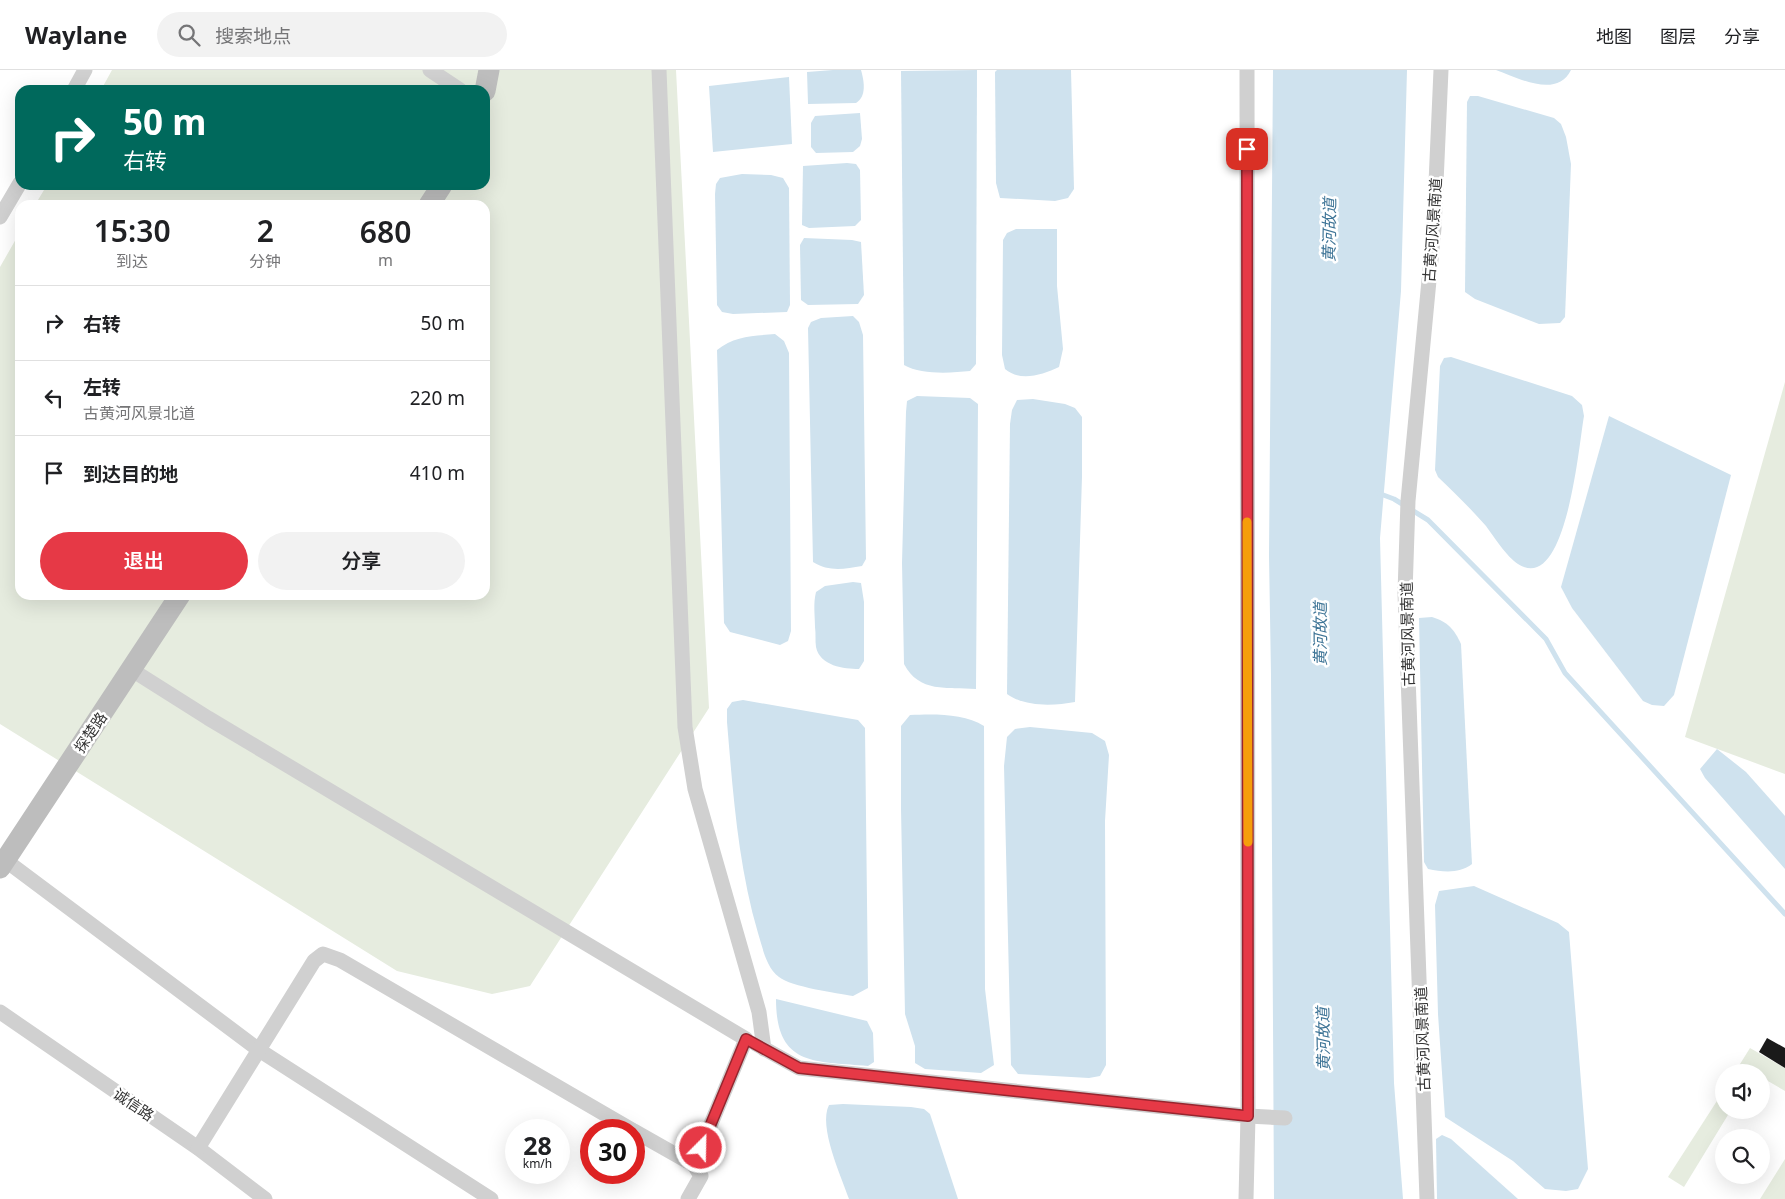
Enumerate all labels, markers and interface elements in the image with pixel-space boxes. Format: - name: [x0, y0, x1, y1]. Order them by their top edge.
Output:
- search box: [157, 12, 507, 57]
- text: Waylane: [25, 18, 127, 51]
- icon: search: [175, 21, 203, 49]
- text: 搜索地点: [215, 23, 291, 49]
- text: 地图: [1596, 24, 1632, 48]
- text: 图层: [1660, 24, 1696, 48]
- text: 分享: [1724, 24, 1760, 48]
- text: 50 m: [123, 98, 206, 145]
- icon: right: [40, 105, 105, 170]
- pin: [1226, 128, 1268, 170]
- icon: arrive: [1233, 135, 1261, 163]
- text: 右转: [123, 145, 167, 175]
- street label: 古黄河风景南道: [1418, 177, 1446, 283]
- water label: 黄河故道: [1317, 196, 1341, 262]
- text: 15:30: [94, 210, 171, 251]
- text: 2: [257, 210, 274, 251]
- text: 680: [360, 211, 411, 252]
- text: m: [378, 249, 393, 271]
- text: 到达: [116, 250, 148, 272]
- text: 分钟: [249, 250, 281, 272]
- icon: right: [40, 309, 68, 337]
- text: 50 m: [421, 310, 465, 336]
- text: 右转: [83, 311, 121, 337]
- text: 左转: [83, 374, 121, 400]
- icon: left: [40, 384, 68, 412]
- text: 220 m: [410, 385, 465, 411]
- text: 古黄河风景北道: [83, 402, 195, 424]
- icon: arrive: [40, 459, 68, 487]
- text: 410 m: [410, 460, 465, 486]
- text: 到达目的地: [83, 461, 178, 487]
- button: 退出: [40, 532, 248, 590]
- button: 分享: [258, 532, 465, 590]
- street label: 古黄河风景南道: [1396, 581, 1418, 687]
- water label: 黄河故道: [1309, 600, 1331, 666]
- street label: 探楚路: [69, 708, 111, 756]
- street label: 古黄河风景南道: [1410, 986, 1434, 1092]
- water label: 黄河故道: [1311, 1005, 1335, 1071]
- map controls: [1715, 1064, 1770, 1184]
- button: sound: [1715, 1064, 1770, 1119]
- street label: 诚信路: [110, 1083, 158, 1125]
- speed limit sign: 30: [580, 1119, 645, 1184]
- position arrow: [674, 1121, 726, 1173]
- text: 28: [523, 1128, 552, 1162]
- button: search: [1715, 1129, 1770, 1184]
- text: km/h: [523, 1155, 552, 1172]

